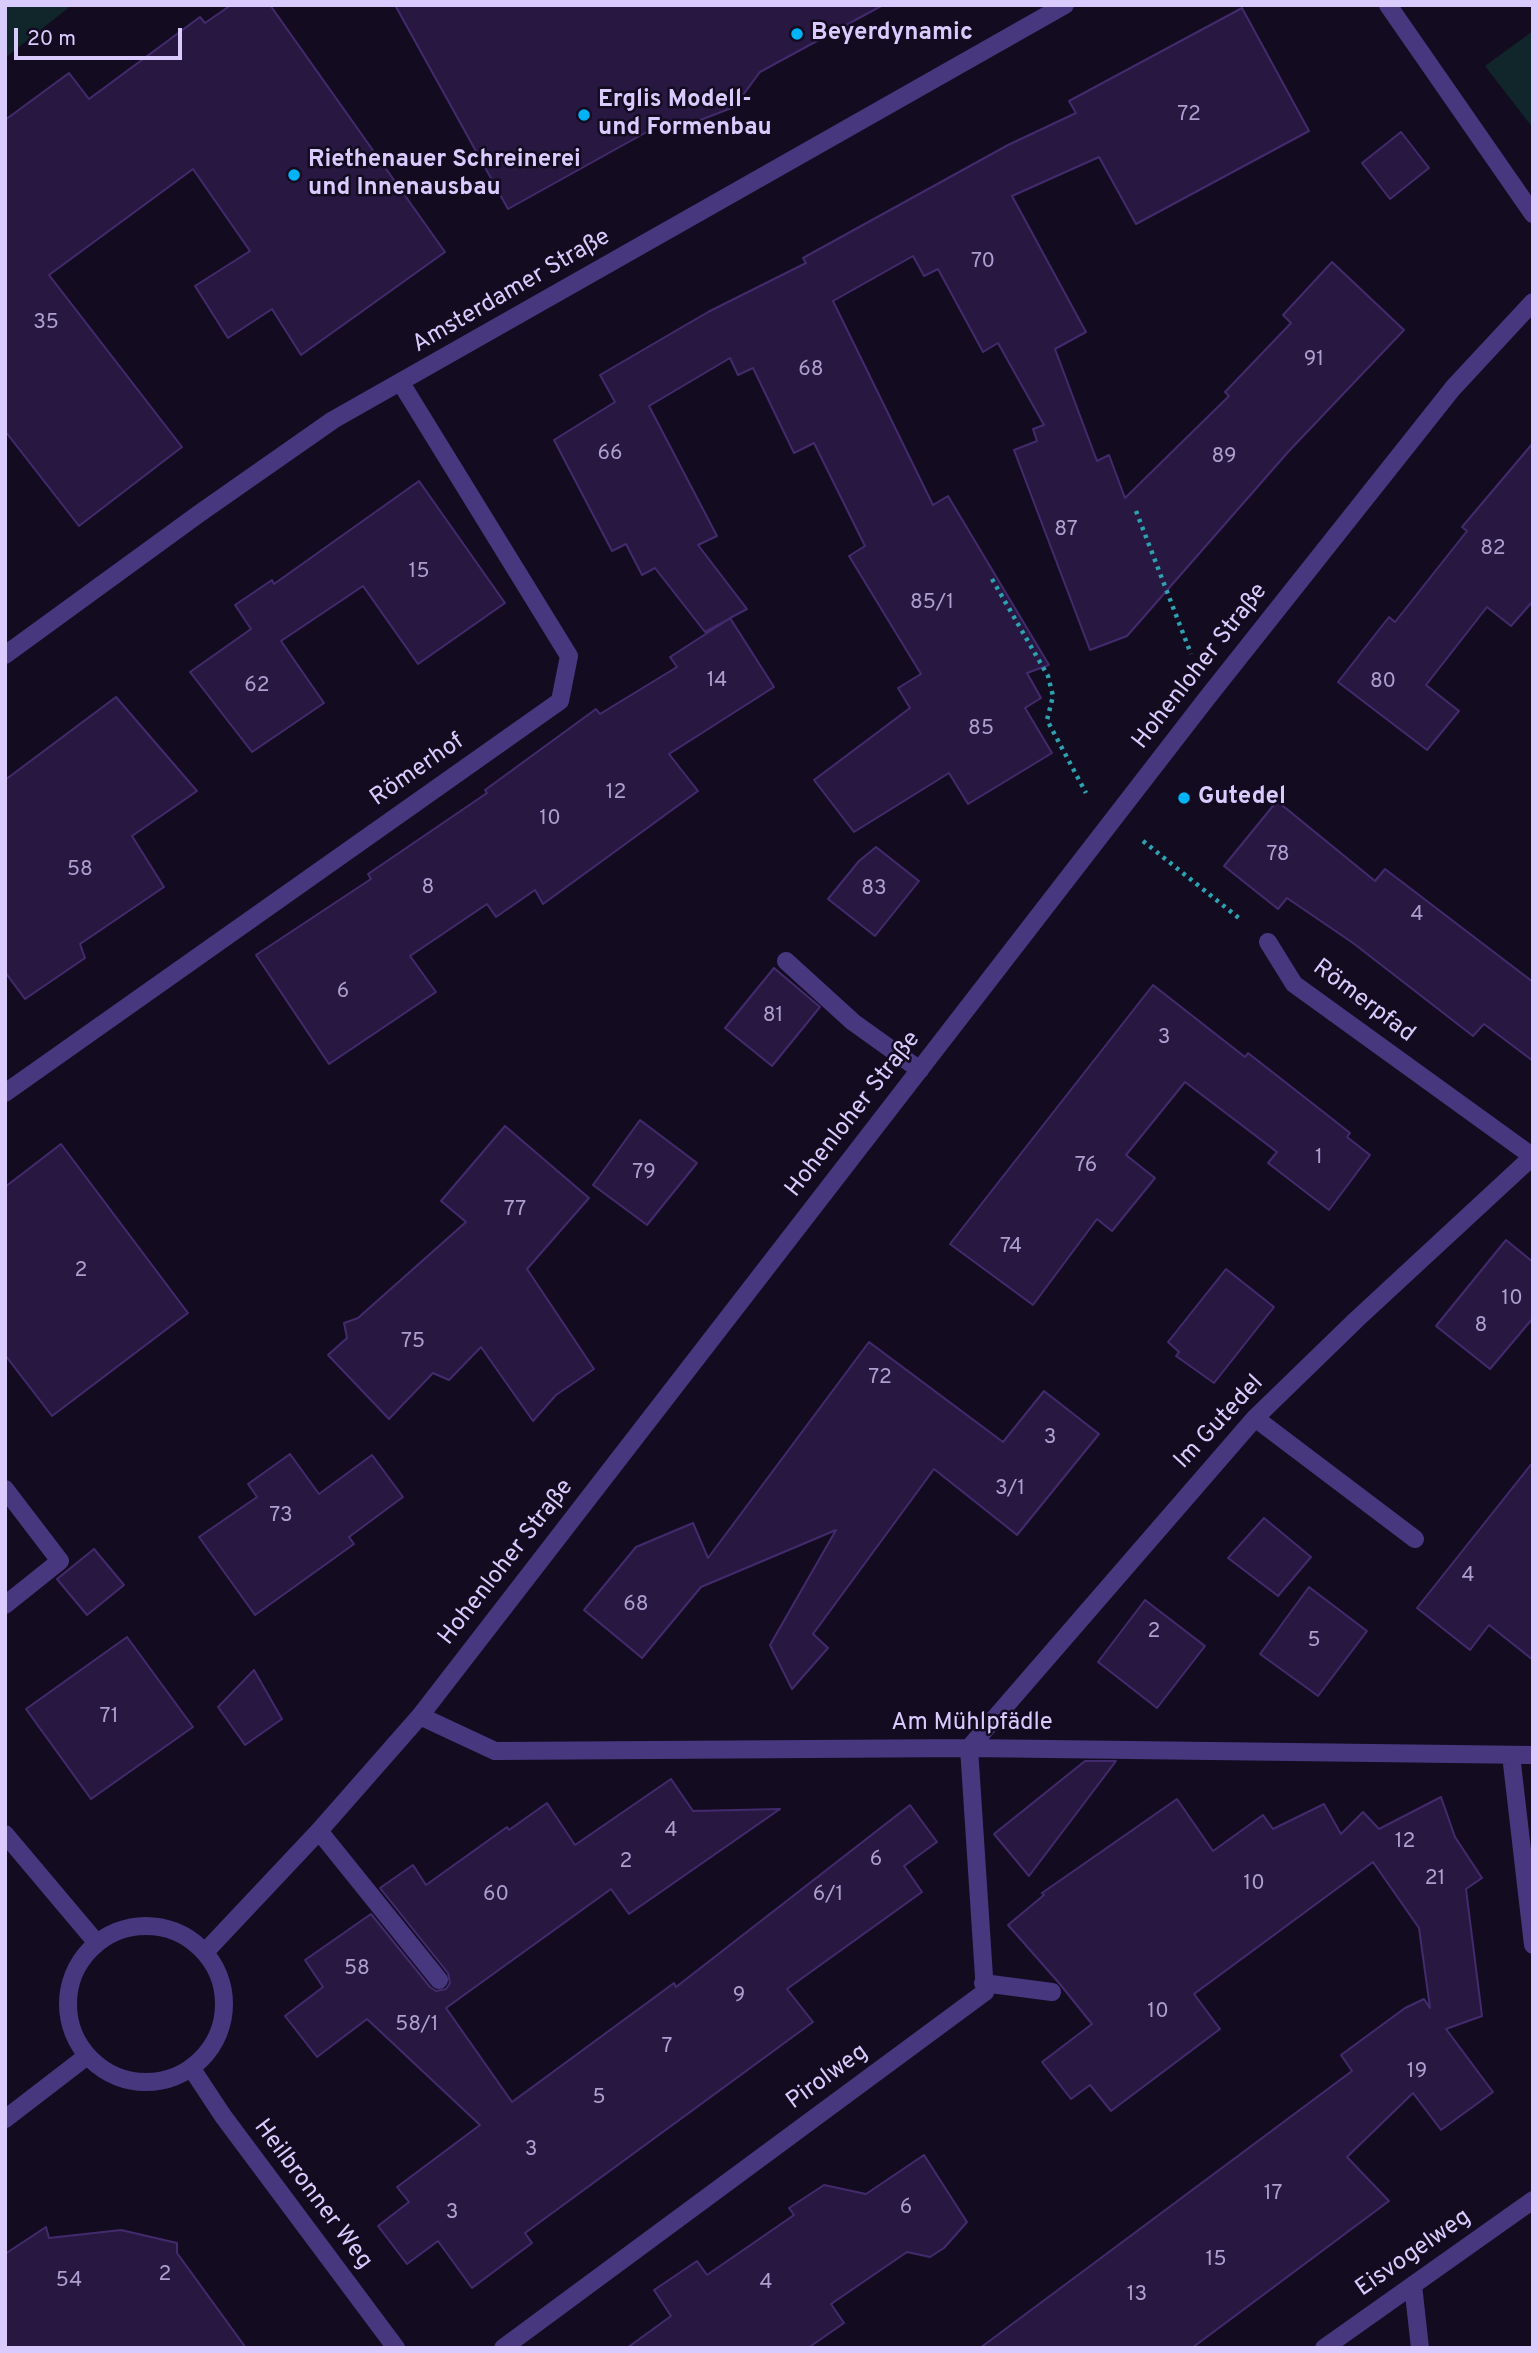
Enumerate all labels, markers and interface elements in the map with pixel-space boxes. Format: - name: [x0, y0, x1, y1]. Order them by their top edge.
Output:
- scale bar: [18, 14, 186, 58]
- place label: Beyerdynamic: [811, 20, 973, 48]
- text: 20 m: [27, 26, 76, 53]
- marker: Beyerdynamic: [789, 26, 805, 42]
- place label: Erglis Modell- und Formenbau: [598, 87, 772, 143]
- house number: 72: [1177, 103, 1201, 129]
- marker: Erglis Modell- und Formenbau: [576, 107, 592, 123]
- place label: Riethenauer Schreinerei und Innenausbau: [308, 147, 581, 203]
- marker: Riethenauer Schreinerei und Innenausbau: [286, 167, 302, 183]
- street label: Amsterdamer Straße: [408, 224, 616, 360]
- house number: 70: [971, 250, 995, 276]
- house number: 35: [33, 311, 59, 337]
- house number: 91: [1304, 348, 1324, 374]
- house number: 68: [798, 358, 824, 384]
- house number: 66: [597, 442, 623, 468]
- house number: 89: [1212, 445, 1236, 471]
- house number: 87: [1054, 518, 1078, 544]
- house number: 82: [1480, 537, 1506, 563]
- house number: 15: [409, 560, 429, 586]
- street label: Hohenloher Straße: [1127, 578, 1275, 756]
- house number: 85/1: [910, 591, 954, 617]
- house number: 14: [707, 669, 727, 695]
- house number: 80: [1370, 670, 1396, 696]
- house number: 62: [244, 674, 270, 700]
- house number: 85: [968, 717, 994, 743]
- street label: Römerhof: [366, 728, 470, 814]
- house number: 12: [606, 781, 626, 807]
- place label: Gutedel: [1198, 784, 1286, 812]
- marker: Gutedel: [1176, 790, 1192, 806]
- house number: 10: [539, 807, 561, 833]
- house number: 78: [1266, 843, 1290, 869]
- house number: 58: [67, 858, 93, 884]
- house number: 8: [422, 876, 434, 902]
- house number: 83: [861, 877, 887, 903]
- house number: 4: [1410, 903, 1424, 929]
- street label: Römerpfad: [1306, 954, 1420, 1050]
- house number: 6: [337, 980, 349, 1006]
- house number: 81: [763, 1004, 783, 1030]
- street label: Hohenloher Straße: [780, 1026, 928, 1204]
- house number: 3: [1158, 1026, 1170, 1052]
- house number: 1: [1315, 1146, 1323, 1172]
- house number: 76: [1075, 1154, 1097, 1180]
- house number: 79: [632, 1161, 656, 1187]
- house number: 77: [504, 1198, 526, 1224]
- house number: 74: [1000, 1235, 1022, 1261]
- house number: 2: [75, 1259, 87, 1285]
- house number: 10: [1501, 1287, 1523, 1313]
- house number: 8: [1475, 1314, 1487, 1340]
- house number: 75: [401, 1330, 425, 1356]
- house number: 72: [868, 1366, 892, 1392]
- street label: Im Gutedel: [1169, 1370, 1271, 1476]
- house number: 3: [1044, 1426, 1056, 1452]
- street label: Hohenloher Straße: [433, 1474, 581, 1652]
- house number: 3/1: [995, 1477, 1025, 1503]
- house number: 73: [269, 1504, 293, 1530]
- house number: 4: [1461, 1564, 1475, 1590]
- house number: 68: [623, 1593, 649, 1619]
- house number: 2: [1148, 1620, 1160, 1646]
- house number: 5: [1307, 1629, 1321, 1655]
- house number: 71: [99, 1705, 119, 1731]
- street label: Am Mühlpfädle: [891, 1710, 1053, 1738]
- house number: 4: [664, 1819, 678, 1845]
- house number: 12: [1395, 1830, 1415, 1856]
- house number: 6: [870, 1848, 882, 1874]
- house number: 2: [620, 1850, 632, 1876]
- house number: 21: [1425, 1867, 1445, 1893]
- house number: 10: [1243, 1872, 1265, 1898]
- house number: 60: [483, 1883, 509, 1909]
- house number: 6/1: [813, 1883, 843, 1909]
- house number: 58: [344, 1957, 370, 1983]
- house number: 9: [733, 1984, 745, 2010]
- house number: 10: [1147, 2000, 1169, 2026]
- house number: 58/1: [395, 2013, 439, 2039]
- house number: 7: [662, 2035, 672, 2061]
- street label: Pirolweg: [782, 2039, 874, 2117]
- house number: 19: [1407, 2060, 1427, 2086]
- house number: 5: [592, 2086, 606, 2112]
- street label: Heilbronner Weg: [246, 2115, 378, 2275]
- house number: 3: [525, 2138, 537, 2164]
- house number: 17: [1264, 2182, 1282, 2208]
- house number: 6: [900, 2196, 912, 2222]
- house number: 3: [446, 2201, 458, 2227]
- street label: Eisvogelweg: [1351, 2204, 1477, 2304]
- house number: 15: [1206, 2248, 1226, 2274]
- house number: 2: [159, 2263, 171, 2289]
- house number: 54: [56, 2269, 82, 2295]
- house number: 4: [759, 2271, 773, 2297]
- house number: 13: [1127, 2283, 1147, 2309]

